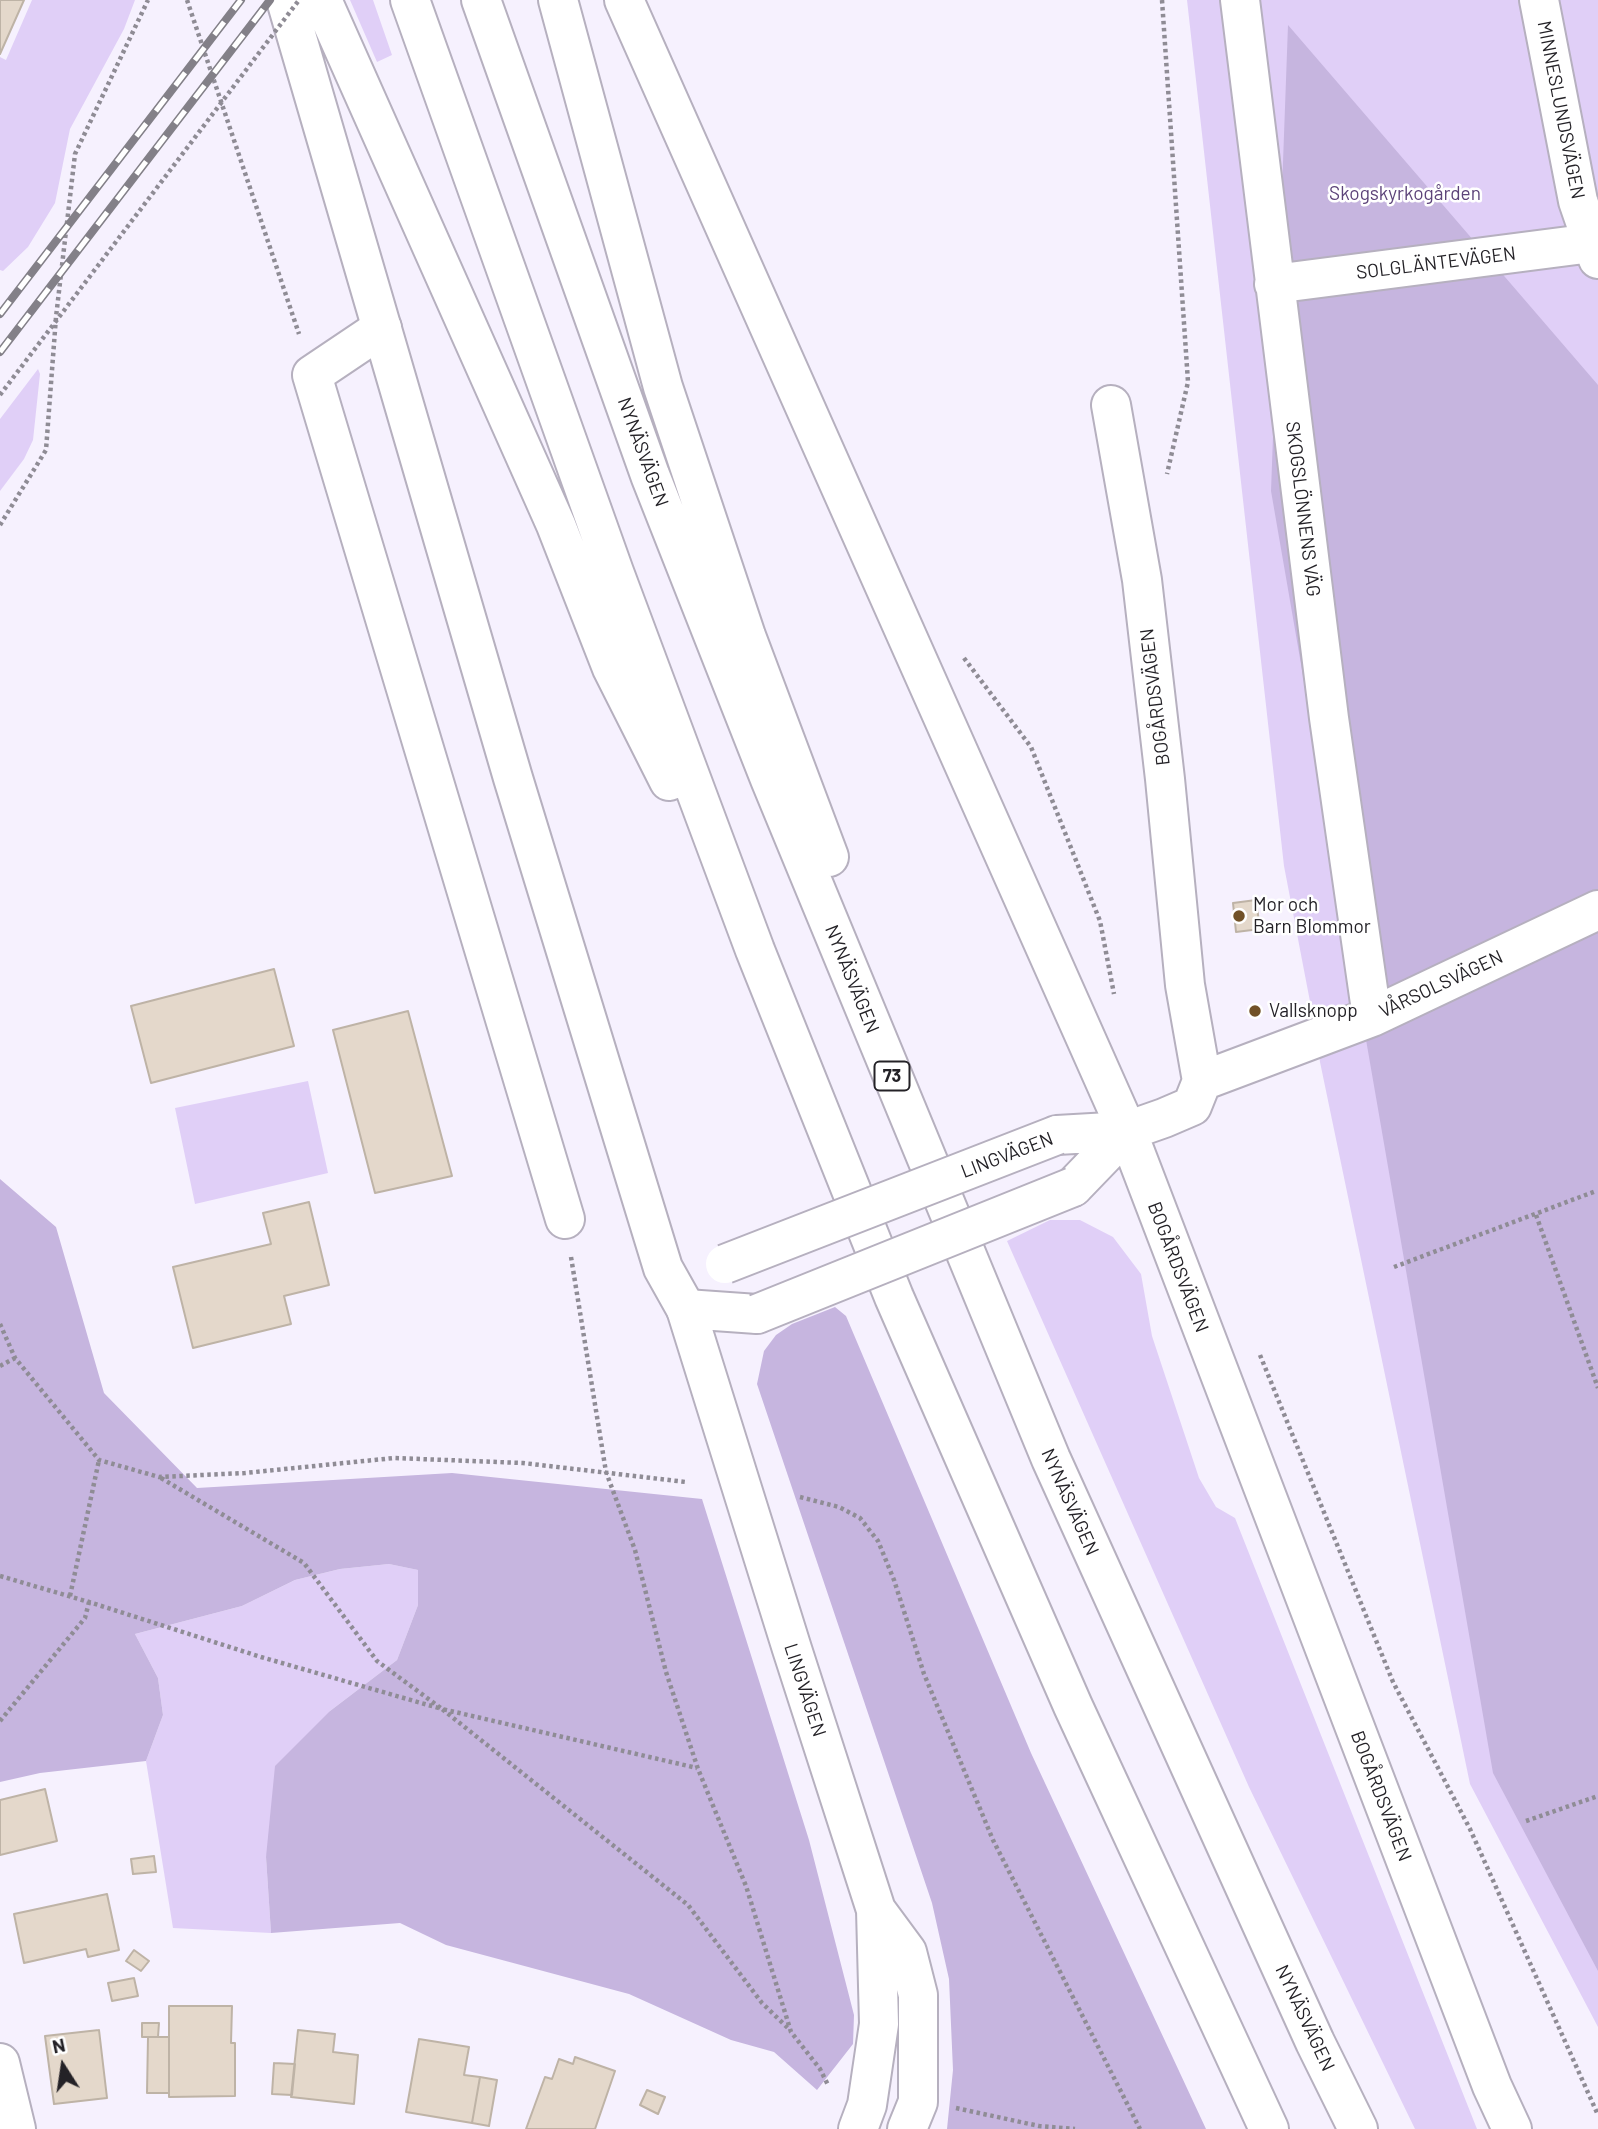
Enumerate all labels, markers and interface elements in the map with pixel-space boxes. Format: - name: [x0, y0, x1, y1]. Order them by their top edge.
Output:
- street label: MINNESLUNDSVÄGEN: [1533, 19, 1589, 201]
- park label: Skogskyrkogården: [1329, 183, 1481, 205]
- street label: SOLGLÄNTEVÄGEN: [1355, 242, 1517, 284]
- street label: NYNÄSVÄGEN: [613, 394, 673, 510]
- street label: SKOGSLÖNNENS VÄG: [1281, 420, 1325, 598]
- street label: BOGÅRDSVÄGEN: [1135, 627, 1175, 767]
- place label: Mor och Barn Blommor: [1253, 894, 1371, 938]
- marker: Mor och Barn Blommor: [1231, 908, 1247, 924]
- street label: NYNÄSVÄGEN: [820, 922, 884, 1036]
- street label: VÅRSOLSVÄGEN: [1375, 945, 1507, 1023]
- place label: Vallsknopp: [1269, 1000, 1358, 1022]
- marker: Vallsknopp: [1247, 1003, 1263, 1019]
- road number: 73: [874, 1062, 910, 1091]
- street label: LINGVÄGEN: [958, 1127, 1056, 1183]
- street label: BOGÅRDSVÄGEN: [1143, 1199, 1213, 1335]
- street label: NYNÄSVÄGEN: [1036, 1445, 1104, 1559]
- street label: LINGVÄGEN: [779, 1640, 831, 1740]
- street label: BOGÅRDSVÄGEN: [1346, 1728, 1416, 1864]
- street label: NYNÄSVÄGEN: [1270, 1961, 1340, 2075]
- north arrow: [28, 2031, 98, 2101]
- text: N: [50, 2032, 67, 2058]

